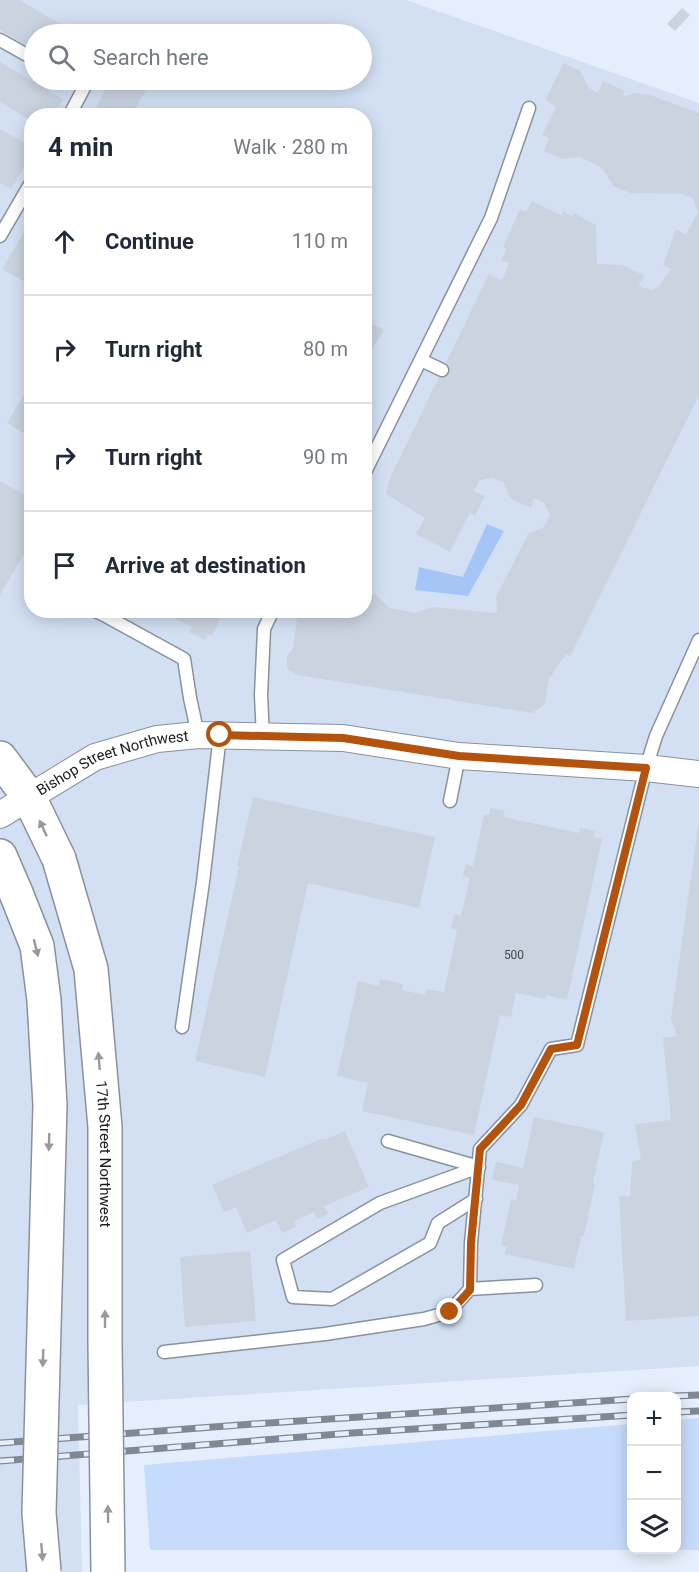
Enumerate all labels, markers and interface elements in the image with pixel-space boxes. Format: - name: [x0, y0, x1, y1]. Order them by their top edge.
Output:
- search box: [24, 24, 372, 90]
- icon: search: [45, 41, 78, 74]
- text: Search here: [93, 45, 209, 70]
- text: 4 min: [48, 132, 113, 162]
- text: Walk · 280 m: [233, 135, 348, 159]
- icon: ahead: [48, 225, 81, 258]
- text: Continue: [105, 229, 194, 254]
- text: 110 m: [292, 229, 348, 253]
- icon: right: [48, 333, 81, 366]
- text: Turn right: [105, 337, 202, 362]
- text: 80 m: [303, 337, 348, 361]
- icon: right: [48, 441, 81, 474]
- text: Turn right: [105, 445, 202, 470]
- text: 90 m: [303, 445, 348, 469]
- icon: arrive: [48, 549, 81, 582]
- text: Arrive at destination: [105, 553, 306, 578]
- route start: [206, 721, 232, 747]
- street label: Bishop Street Northwest: [33, 727, 189, 799]
- one-way arrow: [39, 820, 48, 837]
- one-way arrow: [32, 939, 42, 957]
- house number: 500: [504, 948, 524, 962]
- one-way arrow: [94, 1051, 104, 1070]
- street label: 17th Street Northwest: [92, 1080, 114, 1227]
- one-way arrow: [44, 1132, 54, 1151]
- route end: [436, 1298, 462, 1324]
- one-way arrow: [100, 1309, 110, 1328]
- one-way arrow: [38, 1348, 48, 1367]
- map controls: [627, 1392, 681, 1554]
- button: +: [627, 1392, 681, 1446]
- button: −: [627, 1446, 681, 1500]
- button: layers: [627, 1500, 681, 1554]
- one-way arrow: [103, 1504, 112, 1523]
- one-way arrow: [37, 1543, 47, 1562]

